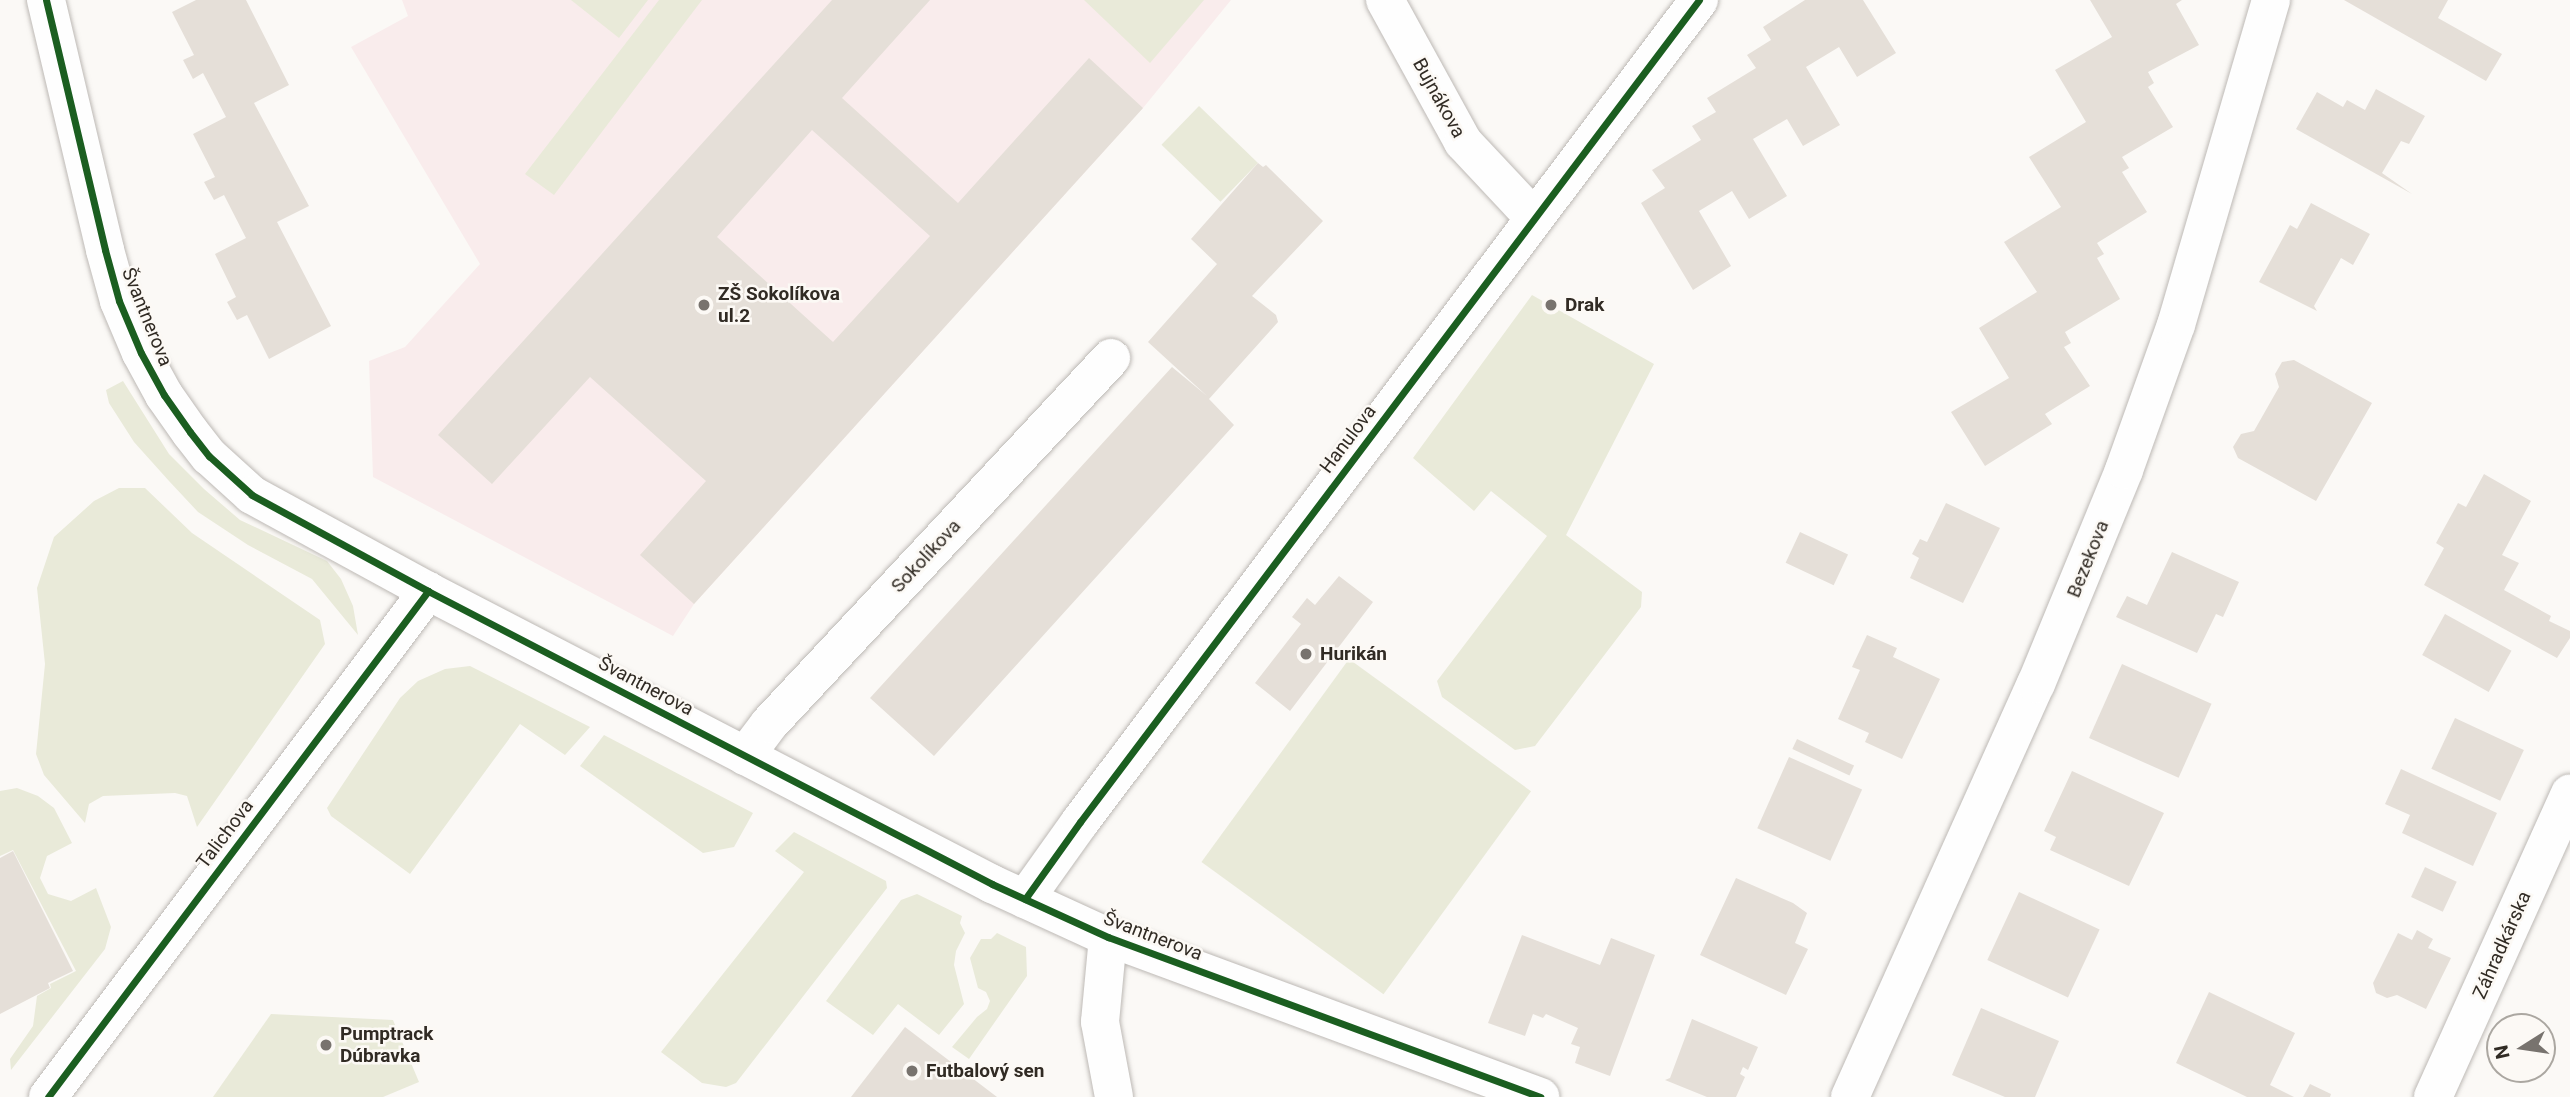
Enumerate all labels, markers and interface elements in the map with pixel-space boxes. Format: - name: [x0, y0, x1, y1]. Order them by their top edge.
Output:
- street label: Bujnákova: [1408, 54, 1470, 142]
- street label: Švantnerova: [117, 264, 177, 370]
- place label: ZŠ Sokolíkova ul.2: [718, 283, 840, 327]
- place label: Drak: [1565, 294, 1604, 316]
- marker: ZŠ Sokolíkova ul.2: [696, 297, 712, 313]
- marker: Drak: [1543, 297, 1559, 313]
- street label: Hanulova: [1315, 400, 1381, 478]
- street label: Sokolíkova: [886, 515, 966, 597]
- street label: Bezekova: [2062, 517, 2114, 601]
- place label: Hurikán: [1320, 643, 1387, 665]
- marker: Hurikán: [1298, 646, 1314, 662]
- street label: Švantnerova: [595, 651, 697, 721]
- street label: Talichova: [192, 795, 258, 873]
- street label: Záhradkárska: [2468, 888, 2536, 1002]
- street label: Švantnerova: [1100, 907, 1206, 965]
- north arrow: [2486, 1013, 2556, 1083]
- place label: Pumptrack Dúbravka: [340, 1023, 433, 1067]
- marker: Pumptrack Dúbravka: [318, 1037, 334, 1053]
- text: N: [2489, 1043, 2515, 1061]
- place label: Futbalový sen: [926, 1060, 1044, 1082]
- marker: Futbalový sen: [904, 1063, 920, 1079]

